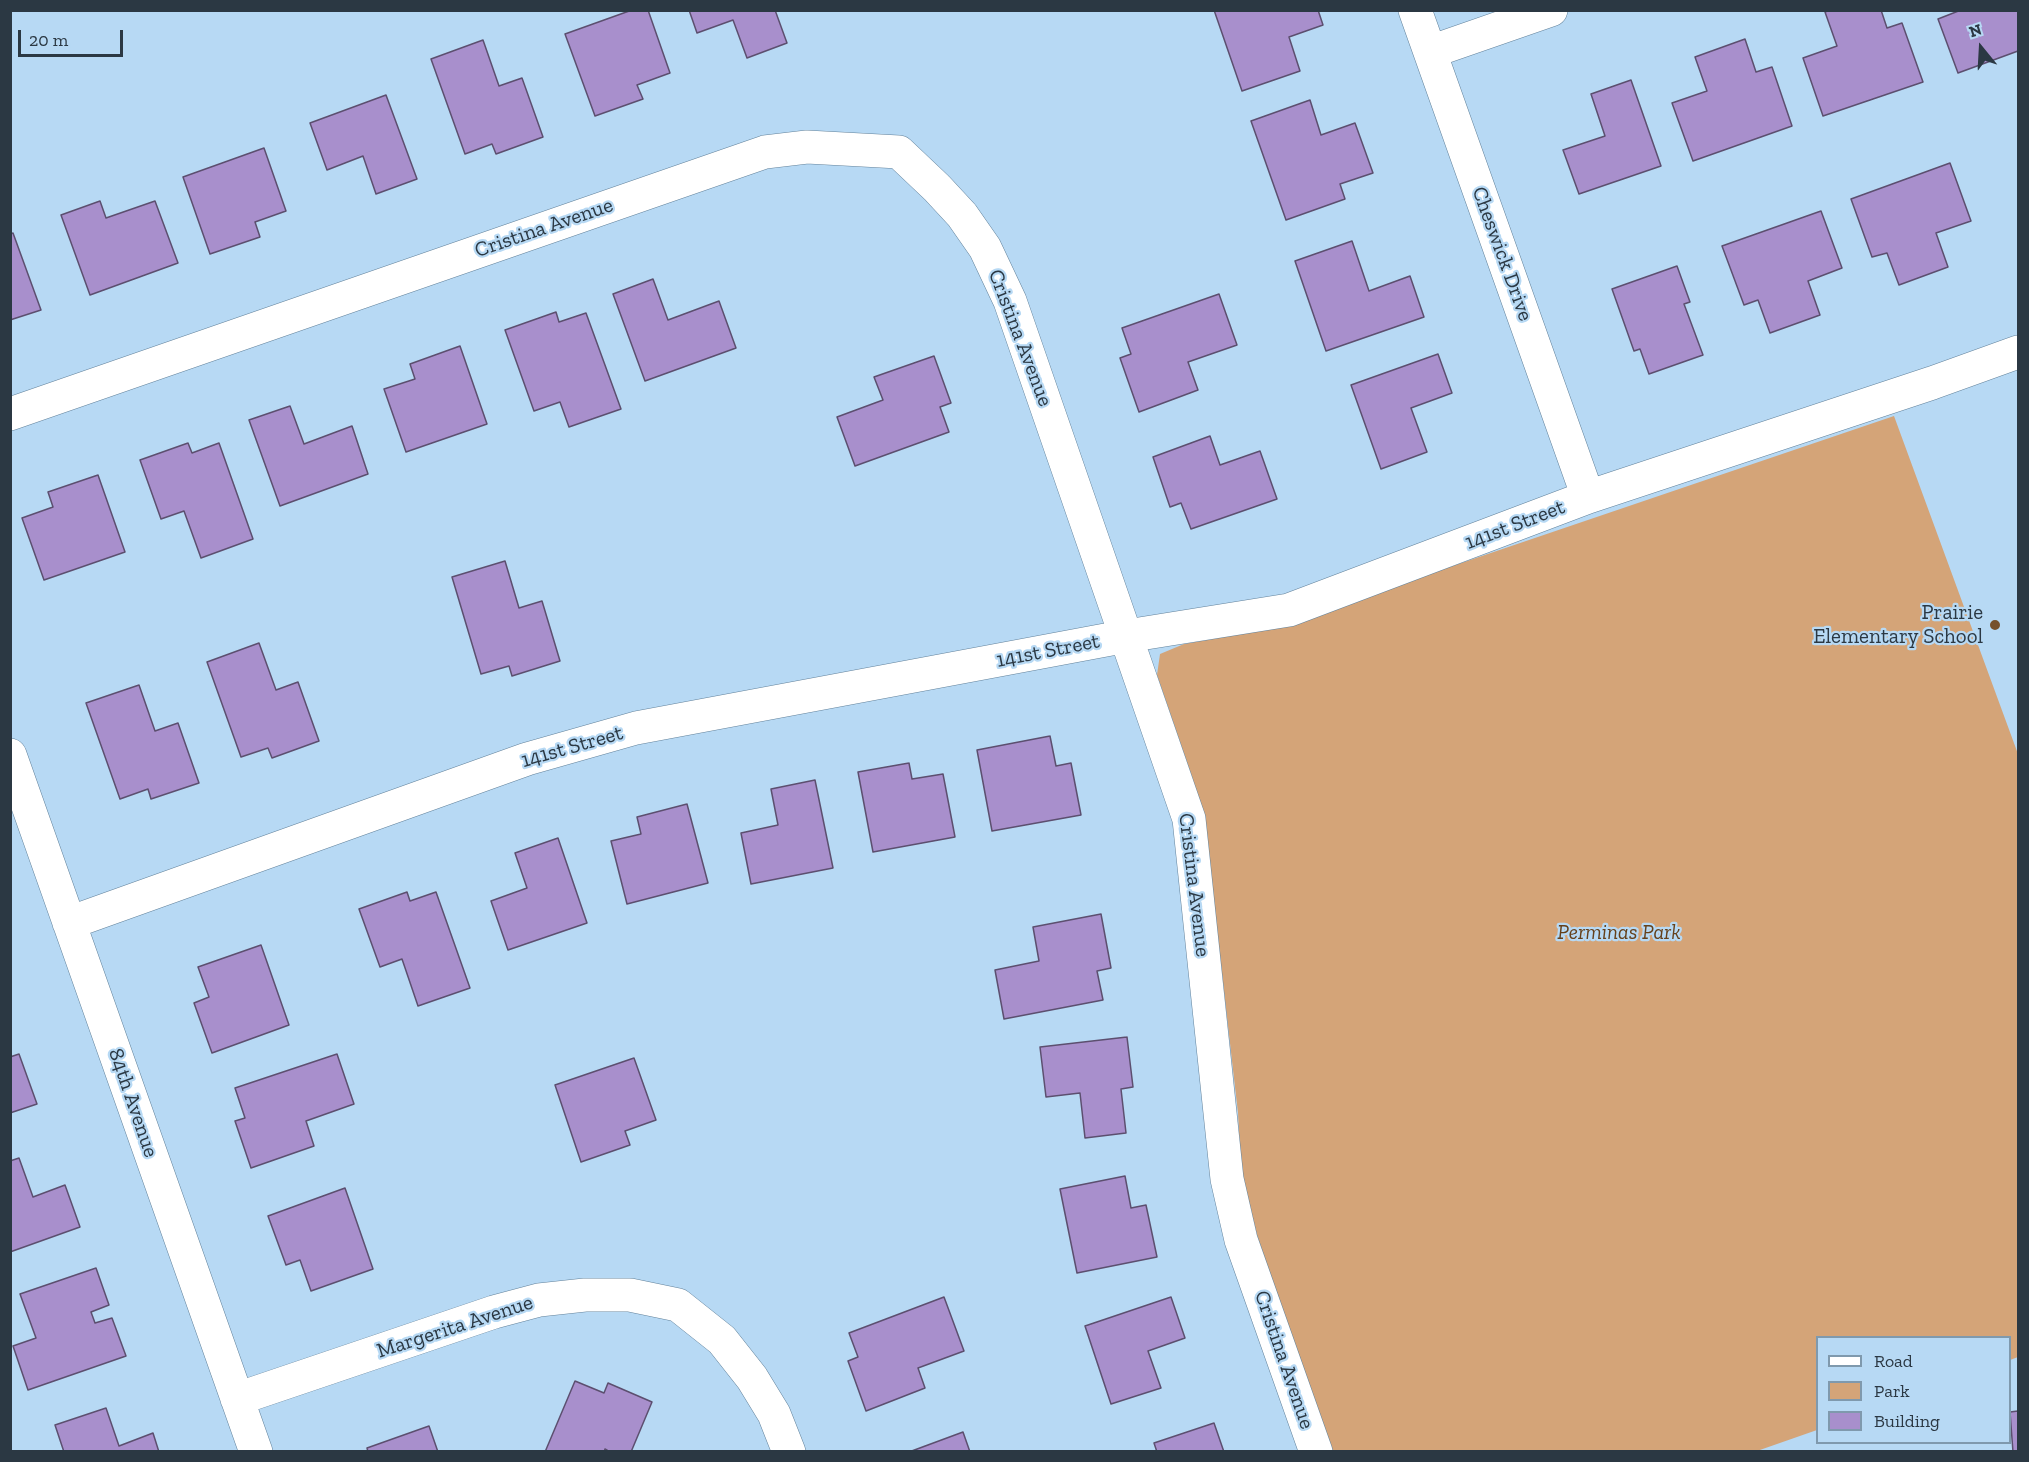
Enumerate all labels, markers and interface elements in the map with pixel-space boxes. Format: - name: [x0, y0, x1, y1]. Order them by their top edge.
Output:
- scale bar: [21, 18, 126, 56]
- north arrow: [1951, 18, 2011, 78]
- text: N: [1967, 19, 1984, 41]
- text: 20 m: [29, 29, 68, 51]
- street label: Cheswick Drive: [1466, 183, 1538, 325]
- street label: Cristina Avenue: [472, 193, 616, 263]
- street label: Cristina Avenue: [982, 266, 1058, 410]
- street label: 141st Street: [1462, 494, 1568, 556]
- place label: Prairie Elementary School: [1813, 600, 1983, 650]
- marker: Prairie Elementary School: [1988, 618, 2002, 632]
- street label: 141st Street: [994, 629, 1102, 673]
- street label: 141st Street: [518, 720, 626, 774]
- street label: Cristina Avenue: [1173, 812, 1215, 958]
- park label: Perminas Park: [1557, 920, 1681, 946]
- street label: 84th Avenue: [103, 1045, 163, 1161]
- street label: Cristina Avenue: [1249, 1288, 1319, 1432]
- street label: Margerita Avenue: [374, 1290, 536, 1364]
- legend: [1816, 1336, 2011, 1444]
- text: Road: [1874, 1350, 1913, 1372]
- text: Park: [1874, 1380, 1910, 1402]
- text: Building: [1874, 1410, 1940, 1432]

